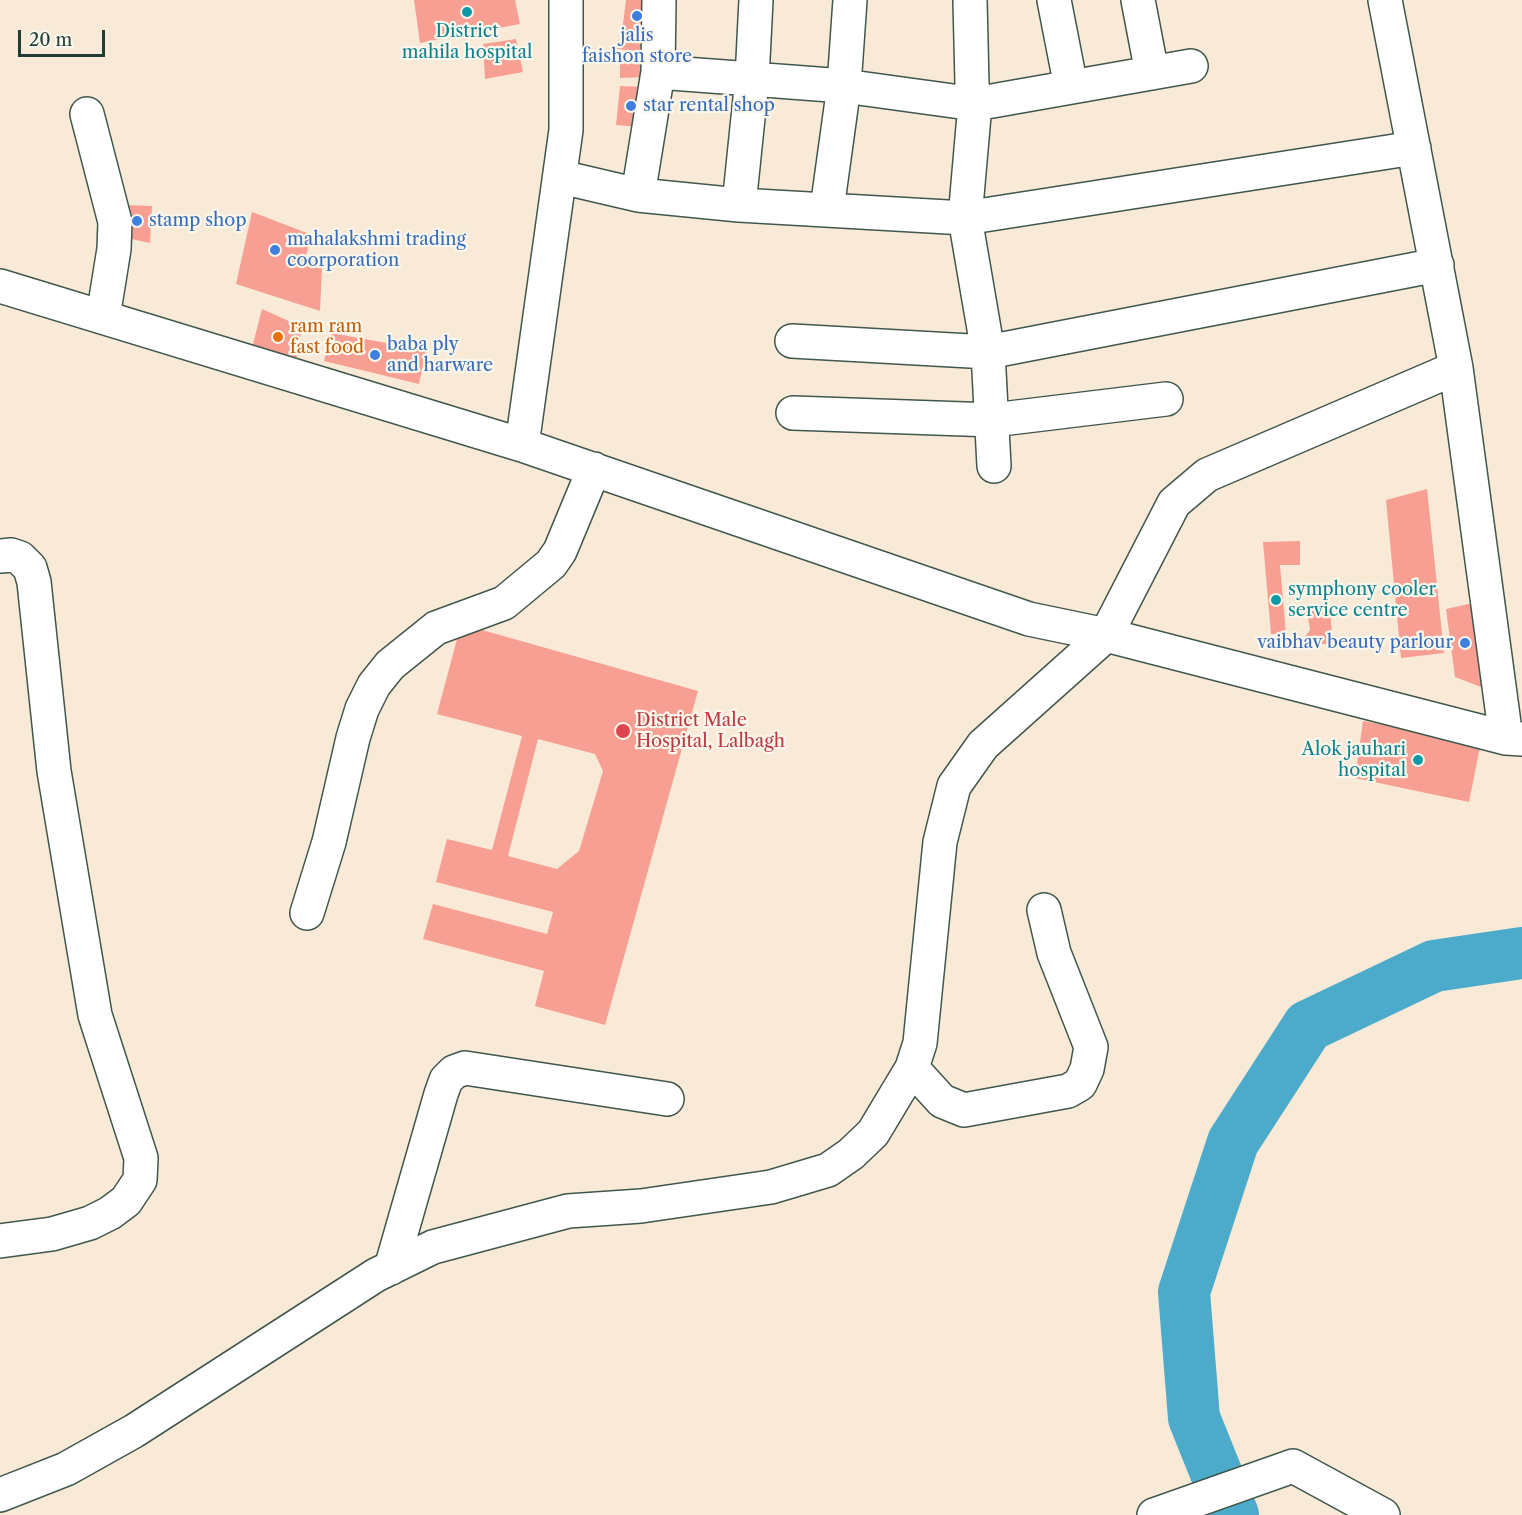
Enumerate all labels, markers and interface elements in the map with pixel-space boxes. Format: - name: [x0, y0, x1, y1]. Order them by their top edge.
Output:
- marker: District mahila hospital: [460, 5, 474, 19]
- marker: jalis faishon store: [630, 9, 644, 23]
- scale bar: [21, 18, 108, 56]
- place label: District mahila hospital: [402, 21, 532, 63]
- place label: jalis faishon store: [582, 25, 692, 68]
- text: 20 m: [29, 29, 72, 51]
- place label: star rental shop: [643, 95, 775, 117]
- marker: star rental shop: [624, 99, 638, 113]
- place label: stamp shop: [149, 210, 246, 232]
- marker: stamp shop: [130, 214, 144, 228]
- place label: mahalakshmi trading coorporation: [287, 229, 466, 272]
- marker: mahalakshmi trading coorporation: [268, 243, 282, 257]
- place label: ram ram fast food: [290, 316, 364, 358]
- marker: ram ram fast food: [271, 330, 285, 344]
- place label: baba ply and harware: [387, 334, 493, 376]
- marker: baba ply and harware: [368, 348, 382, 362]
- place label: symphony cooler service centre: [1288, 579, 1436, 622]
- marker: symphony cooler service centre: [1269, 593, 1283, 607]
- place label: vaibhav beauty parlour: [1257, 632, 1453, 654]
- marker: vaibhav beauty parlour: [1458, 636, 1472, 650]
- place label: District Male Hospital, Lalbagh: [636, 710, 785, 752]
- marker: District Male Hospital, Lalbagh: [614, 722, 632, 740]
- place label: Alok jauhari hospital: [1302, 739, 1406, 782]
- marker: Alok jauhari hospital: [1411, 753, 1425, 767]

